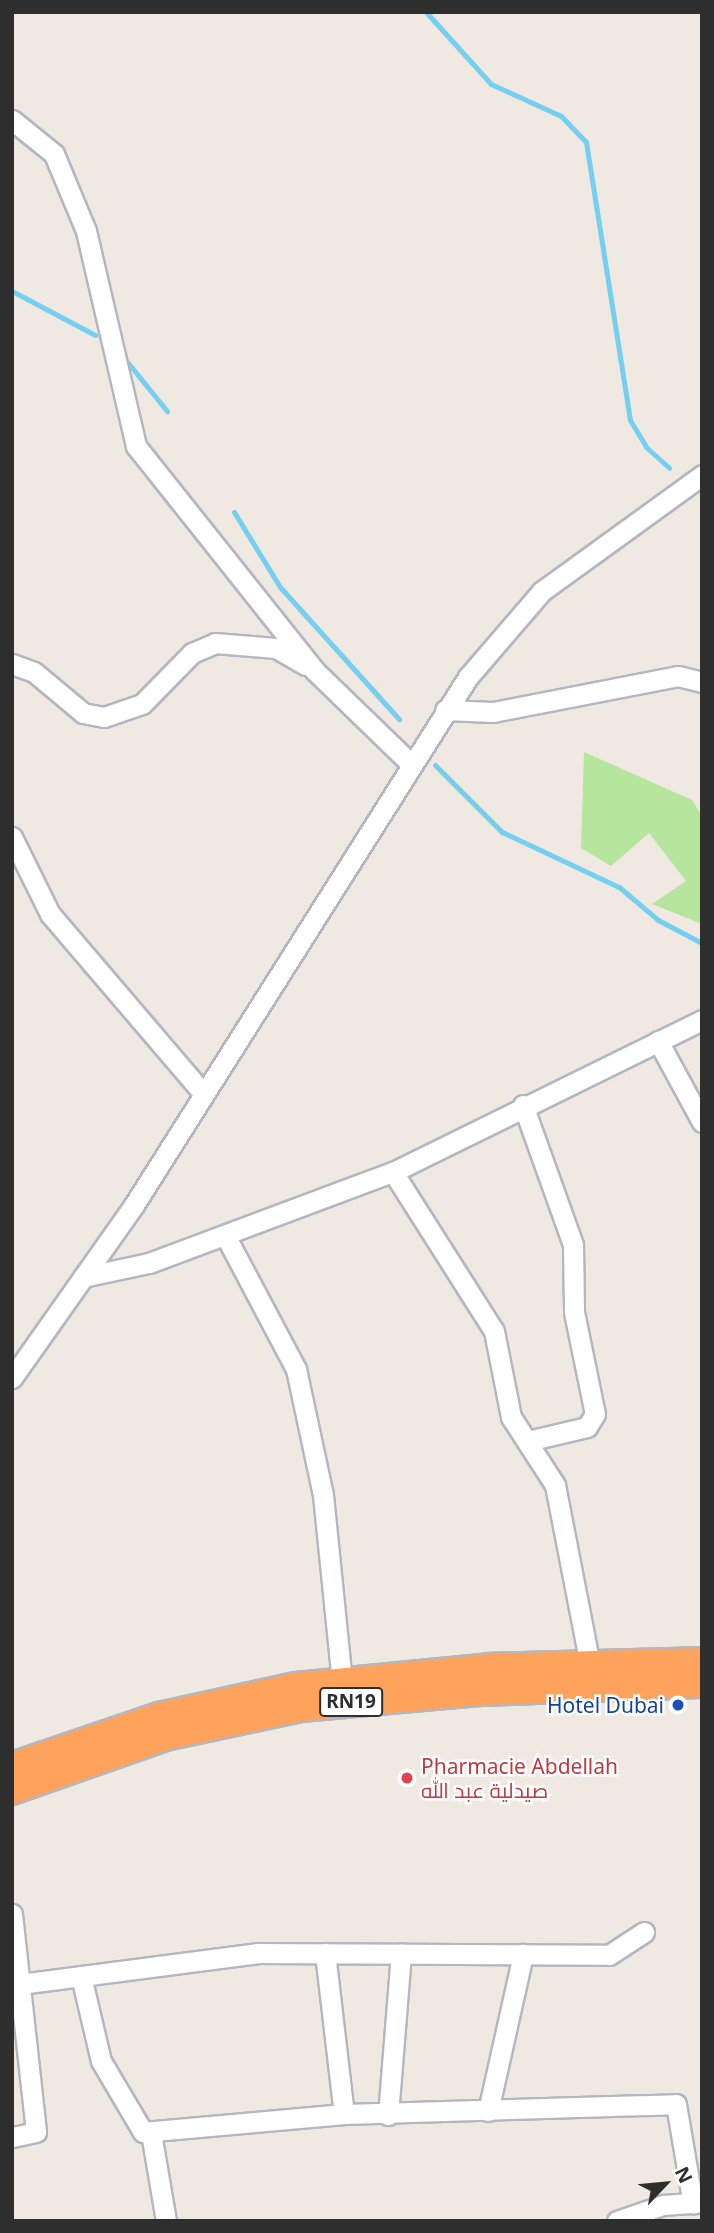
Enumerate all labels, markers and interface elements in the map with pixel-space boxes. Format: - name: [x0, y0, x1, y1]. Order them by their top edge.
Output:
- road number: RN19: [318, 1686, 384, 1718]
- place label: Hotel Dubai: [547, 1692, 664, 1718]
- marker: Hotel Dubai: [670, 1697, 686, 1713]
- place label: Pharmacie Abdellah صيدلية عبد الله: [421, 1753, 618, 1803]
- marker: Pharmacie Abdellah صيدلية عبد الله: [399, 1770, 415, 1786]
- north arrow: [630, 2149, 700, 2219]
- text: N: [669, 2162, 699, 2187]

